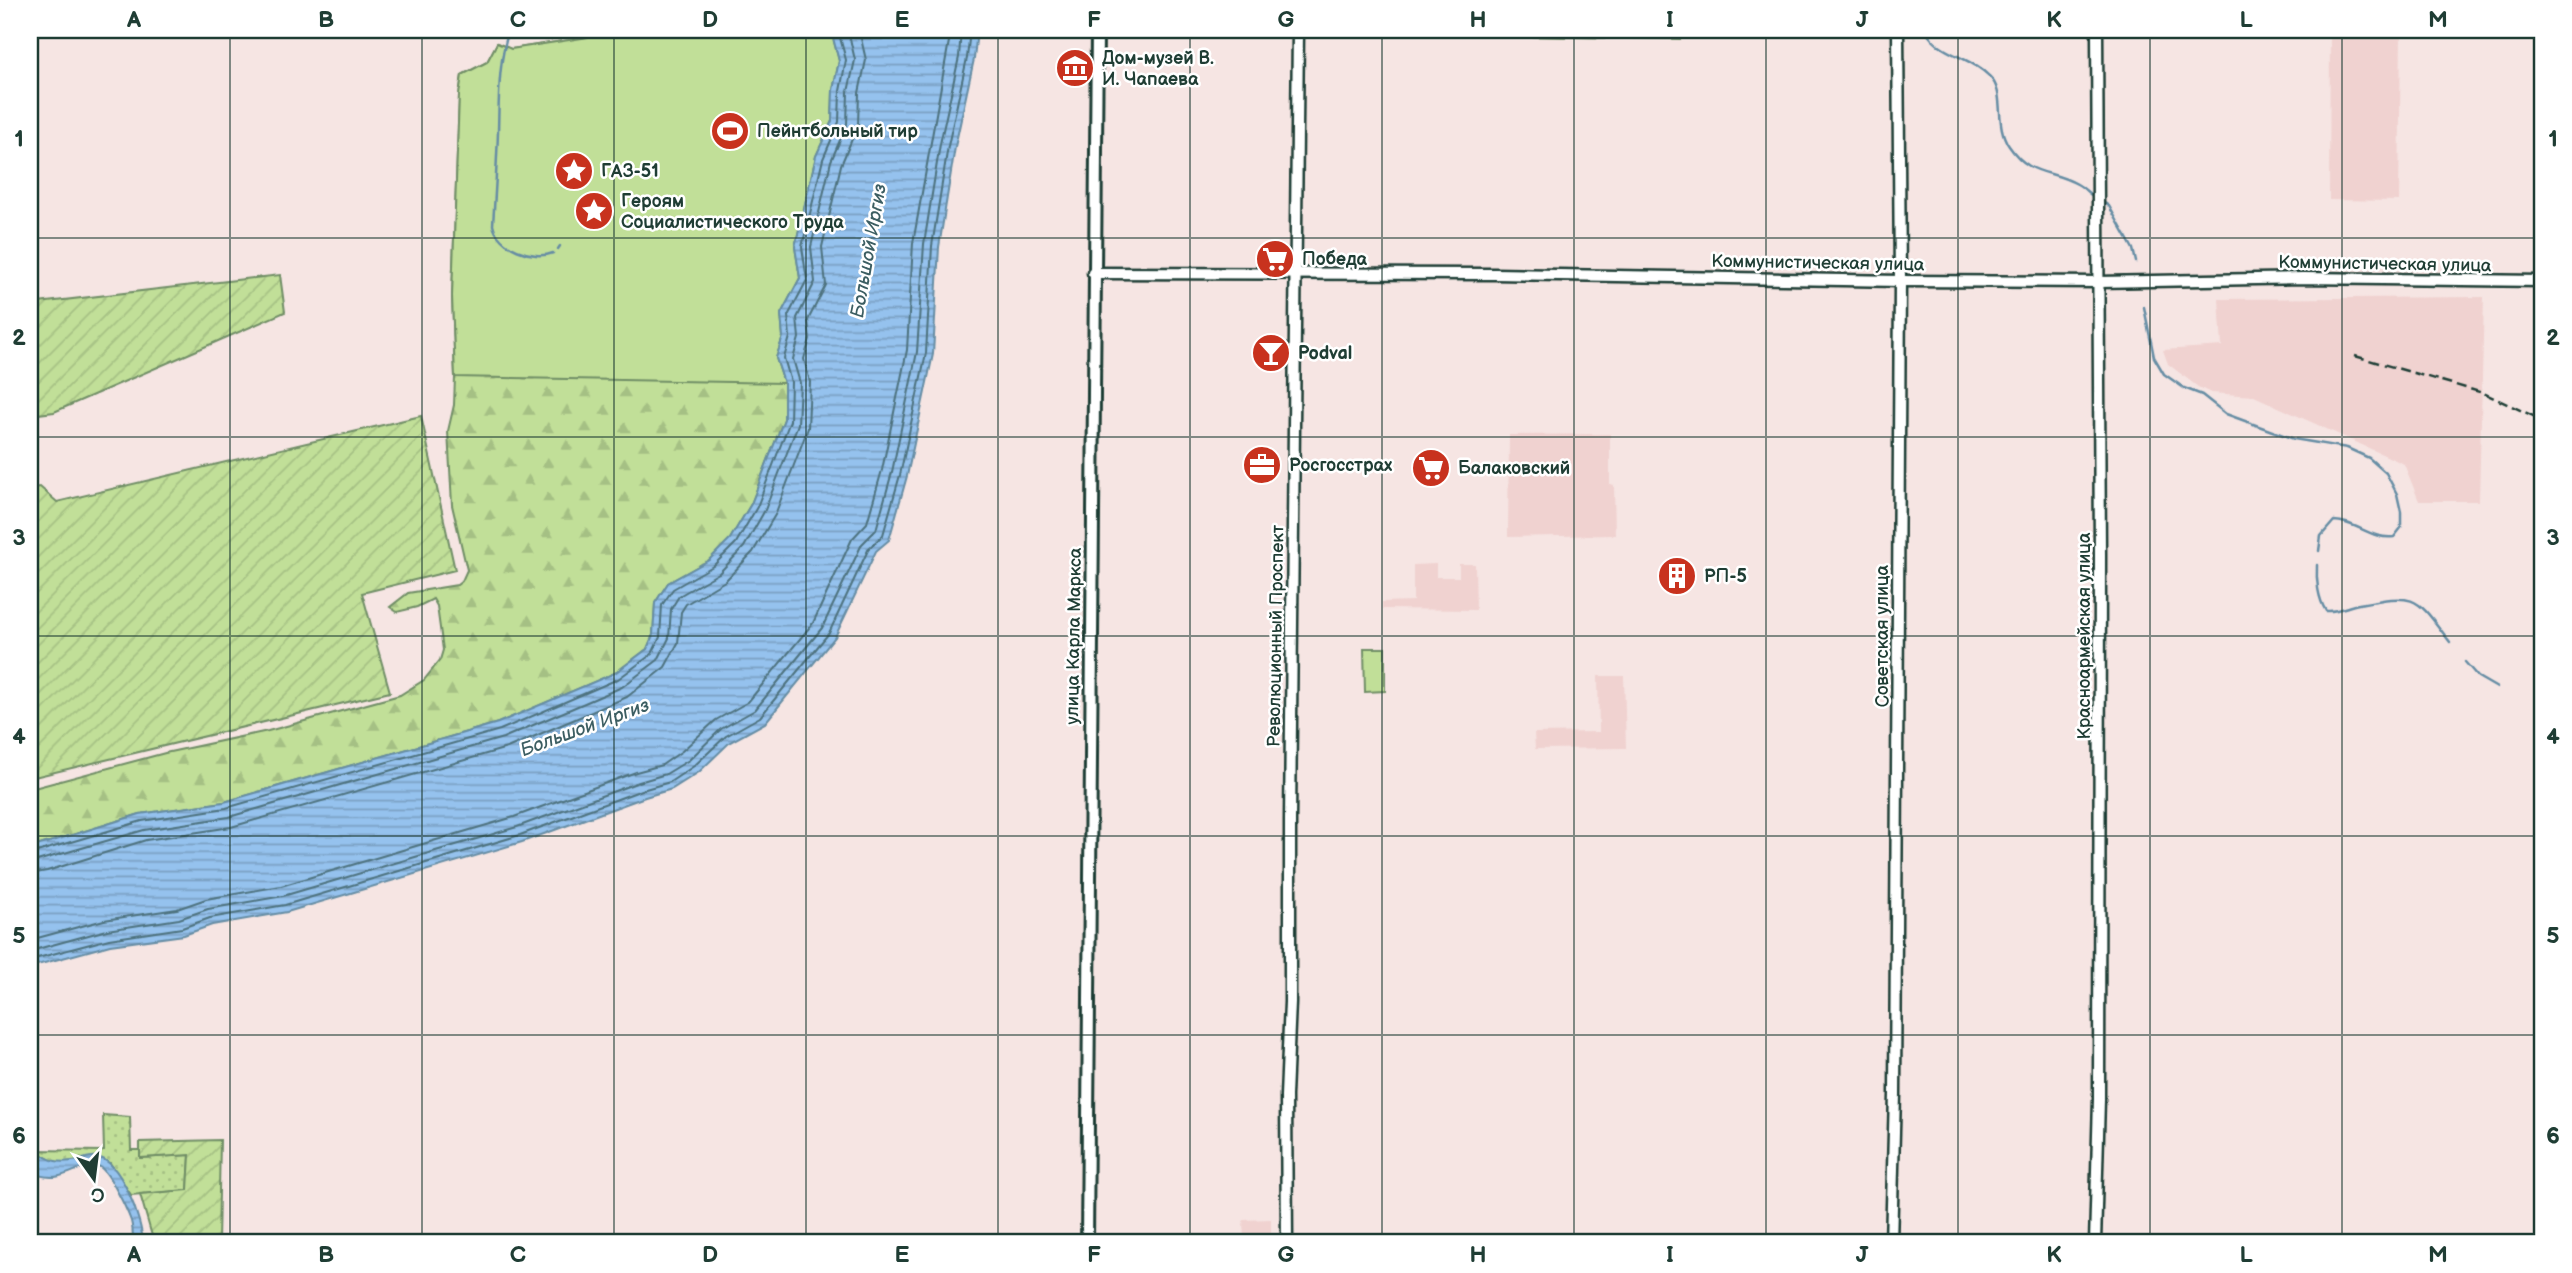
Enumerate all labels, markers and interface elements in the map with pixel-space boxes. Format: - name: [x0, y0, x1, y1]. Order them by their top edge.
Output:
- text: A: [126, 6, 142, 34]
- text: B: [318, 6, 334, 34]
- text: C: [510, 6, 526, 34]
- text: D: [702, 6, 718, 34]
- text: E: [895, 6, 910, 34]
- text: F: [1087, 6, 1101, 34]
- text: G: [1278, 6, 1295, 34]
- text: H: [1469, 6, 1487, 34]
- text: I: [1666, 6, 1674, 34]
- text: J: [1856, 6, 1869, 34]
- text: K: [2046, 6, 2062, 34]
- text: L: [2239, 6, 2253, 34]
- text: M: [2428, 6, 2448, 34]
- museum icon: Дом-музей В. И. Чапаева: [1054, 47, 1096, 89]
- place label: Дом-музей В. И. Чапаева: [1102, 48, 1214, 90]
- sports icon: Пейнтбольный тир: [709, 110, 751, 152]
- place label: Пейнтбольный тир: [757, 121, 918, 142]
- text: 1: [14, 125, 24, 153]
- text: 1: [2548, 125, 2558, 153]
- place icon: ГАЗ-51: [553, 150, 595, 192]
- place label: ГАЗ-51: [601, 161, 659, 182]
- water label: Большой Иргиз: [846, 182, 892, 320]
- place icon: Героям Социалистического Труда: [573, 190, 615, 232]
- place label: Героям Социалистического Труда: [621, 191, 844, 233]
- supermarket icon: Победа: [1254, 238, 1296, 280]
- place label: Победа: [1302, 249, 1368, 270]
- street label: Коммунистическая улица: [1711, 251, 1925, 275]
- street label: Коммунистическая улица: [2278, 252, 2492, 276]
- text: 2: [12, 324, 26, 352]
- text: 2: [2546, 324, 2560, 352]
- bar icon: Podval: [1250, 332, 1292, 374]
- place label: Podval: [1298, 343, 1352, 364]
- office icon: Росгосстрах: [1241, 444, 1283, 486]
- supermarket icon: Балаковский: [1410, 447, 1452, 489]
- place label: Росгосстрах: [1289, 455, 1393, 476]
- place label: Балаковский: [1458, 458, 1570, 479]
- text: 3: [12, 524, 26, 552]
- street label: Революционный Проспект: [1264, 524, 1288, 747]
- text: 3: [2546, 524, 2560, 552]
- street label: Красноармейская улица: [2074, 532, 2095, 740]
- street label: улица Карла Маркса: [1062, 547, 1086, 725]
- building icon: РП-5: [1656, 555, 1698, 597]
- street label: Советская улица: [1872, 564, 1893, 707]
- place label: РП-5: [1704, 566, 1747, 587]
- water label: Большой Иргиз: [517, 694, 653, 762]
- text: 4: [12, 723, 26, 751]
- text: 4: [2546, 723, 2560, 751]
- text: 5: [12, 922, 26, 950]
- text: 5: [2546, 922, 2560, 950]
- text: 6: [12, 1122, 26, 1150]
- text: 6: [2546, 1122, 2560, 1150]
- north arrow: [60, 1144, 130, 1214]
- text: С: [89, 1181, 107, 1207]
- text: A: [126, 1241, 142, 1269]
- text: B: [318, 1241, 334, 1269]
- text: C: [510, 1241, 526, 1269]
- text: D: [702, 1241, 718, 1269]
- text: E: [895, 1241, 910, 1269]
- text: F: [1087, 1241, 1101, 1269]
- text: G: [1278, 1241, 1295, 1269]
- text: H: [1469, 1241, 1487, 1269]
- text: I: [1666, 1241, 1674, 1269]
- text: J: [1856, 1241, 1869, 1269]
- text: K: [2046, 1241, 2062, 1269]
- text: L: [2239, 1241, 2253, 1269]
- text: M: [2428, 1241, 2448, 1269]

